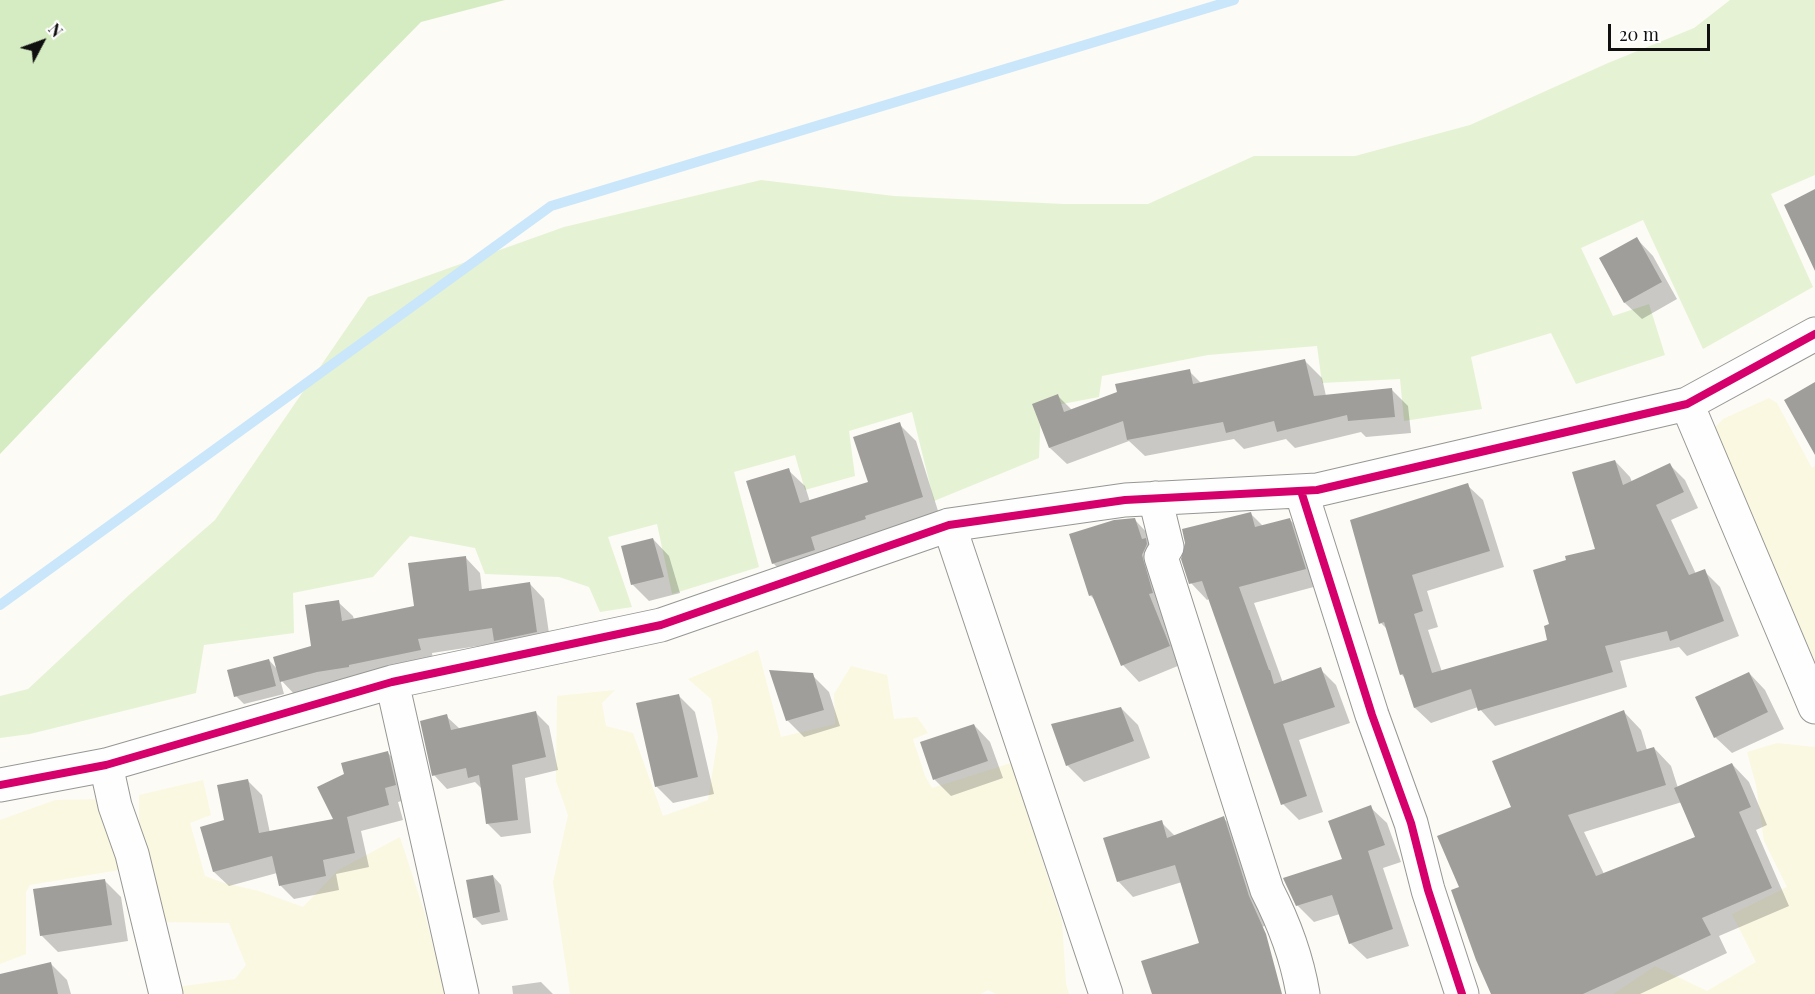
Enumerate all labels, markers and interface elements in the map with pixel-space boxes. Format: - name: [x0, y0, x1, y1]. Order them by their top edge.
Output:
- north arrow: [12, 12, 72, 72]
- scale bar: [1611, 12, 1713, 50]
- text: N: [44, 19, 68, 41]
- text: 20 m: [1619, 22, 1659, 46]

